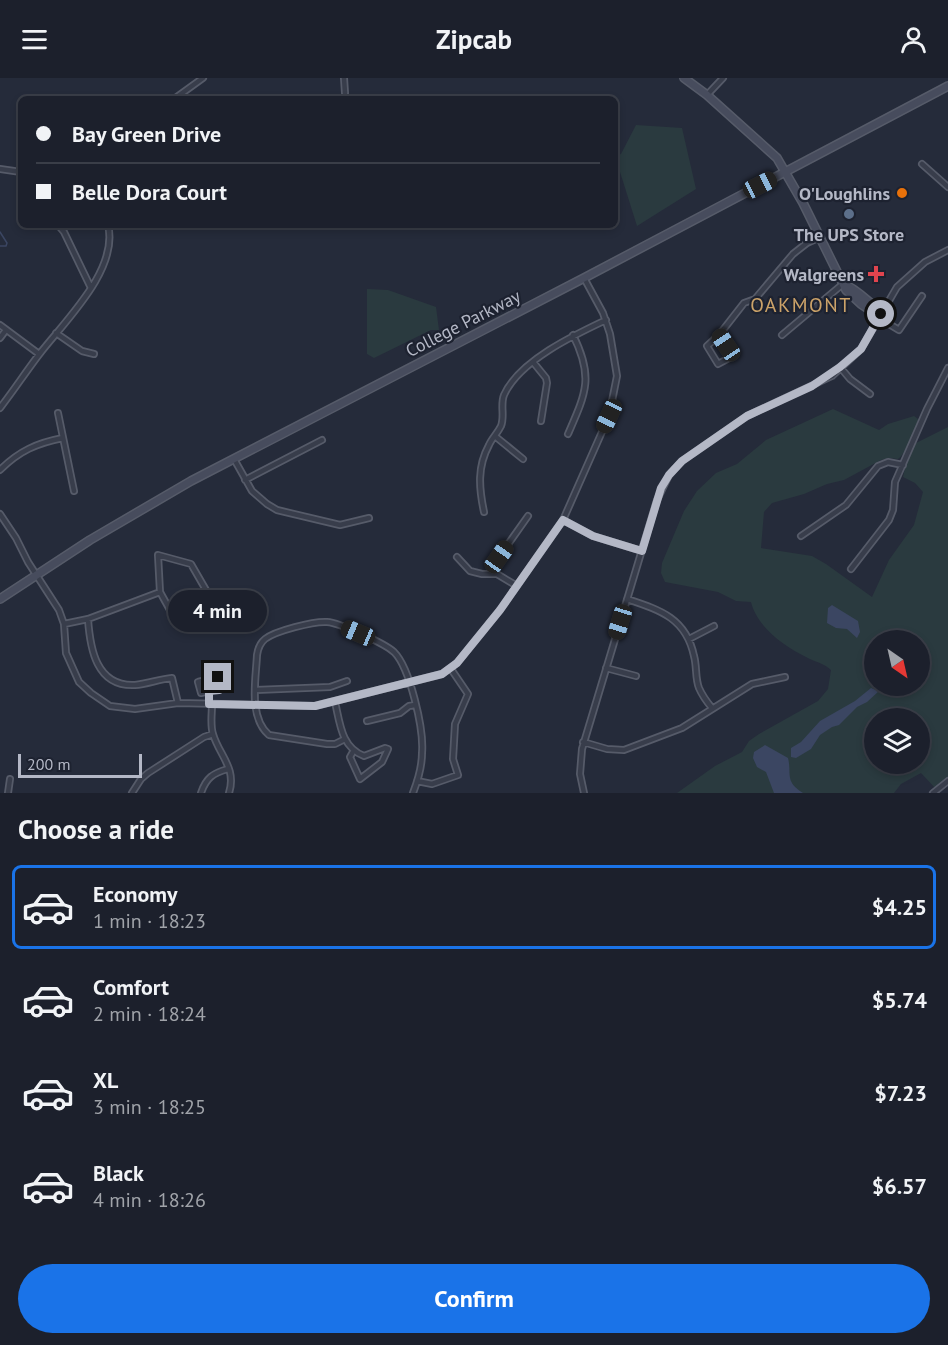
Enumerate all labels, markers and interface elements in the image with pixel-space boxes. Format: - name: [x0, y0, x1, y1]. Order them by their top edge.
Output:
- text: Zipcab: [436, 22, 512, 56]
- icon: menu: [18, 23, 51, 56]
- icon: person: [897, 23, 930, 56]
- text: Bay Green Drive: [72, 120, 221, 148]
- car: [740, 169, 780, 201]
- text: Belle Dora Court: [72, 178, 227, 206]
- place label: O'Loughlins: [799, 182, 890, 205]
- marker: O'Loughlins: [895, 186, 909, 200]
- marker: The UPS Store: [842, 207, 856, 221]
- place label: The UPS Store: [794, 223, 904, 246]
- place label: Walgreens: [784, 263, 864, 286]
- marker: Walgreens: [869, 267, 883, 281]
- street label: College Parkway: [402, 284, 525, 362]
- district label: OAKMONT: [750, 292, 852, 318]
- route start: [867, 300, 894, 327]
- car: [708, 325, 744, 365]
- car: [593, 396, 625, 436]
- car: [481, 537, 517, 577]
- callout: 4 min: [168, 590, 268, 632]
- text: 4 min: [193, 598, 242, 624]
- car: [606, 602, 634, 642]
- car: [338, 618, 378, 648]
- north arrow: [864, 630, 930, 696]
- map controls: [864, 630, 930, 774]
- route end: [204, 663, 231, 690]
- button: layers: [864, 708, 930, 774]
- scale bar: [18, 751, 142, 778]
- text: 200 m: [27, 754, 70, 774]
- text: Choose a ride: [18, 812, 174, 846]
- icon: car: [21, 880, 75, 934]
- text: Economy: [93, 880, 177, 908]
- text: $4.25: [872, 893, 927, 921]
- text: 1 min · 18:23: [93, 908, 206, 934]
- icon: car: [21, 973, 75, 1027]
- text: Comfort: [93, 973, 169, 1001]
- text: $5.74: [872, 986, 927, 1014]
- text: 2 min · 18:24: [93, 1001, 206, 1027]
- icon: car: [21, 1066, 75, 1120]
- text: XL: [93, 1066, 118, 1094]
- text: $7.23: [874, 1079, 927, 1107]
- text: 3 min · 18:25: [93, 1094, 206, 1120]
- icon: car: [21, 1159, 75, 1213]
- text: Black: [93, 1159, 144, 1187]
- text: $6.57: [872, 1172, 927, 1200]
- text: 4 min · 18:26: [93, 1187, 206, 1213]
- button: Confirm: [18, 1264, 930, 1333]

